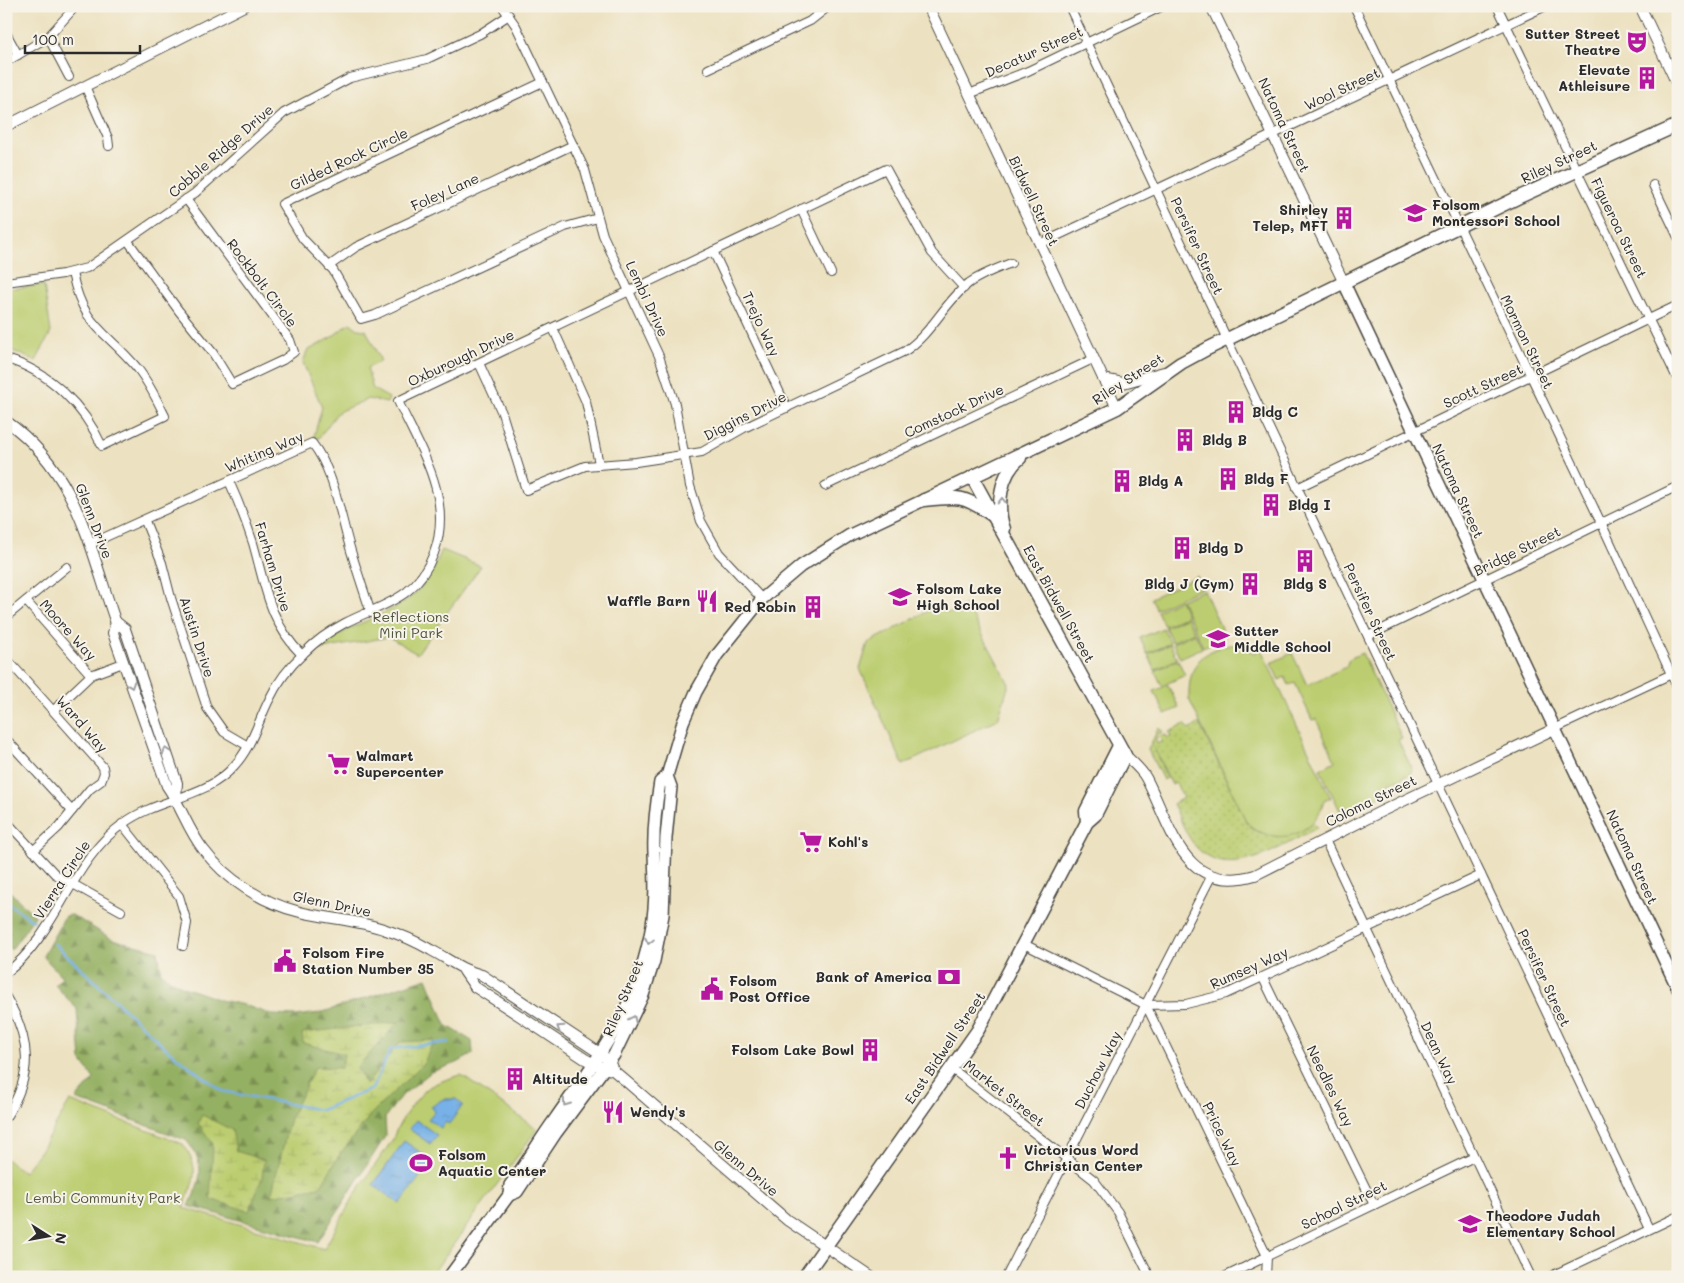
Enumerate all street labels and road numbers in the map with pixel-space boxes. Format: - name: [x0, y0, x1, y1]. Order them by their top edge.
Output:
- street label: Decatur Street: [982, 21, 1086, 82]
- street label: Wool Street: [1301, 63, 1383, 114]
- street label: Natoma Street: [1254, 74, 1315, 175]
- street label: Cobble Ridge Drive: [164, 100, 277, 201]
- street label: Gilded Rock Circle: [287, 123, 411, 194]
- street label: Riley Street: [1518, 136, 1600, 187]
- street label: Bidwell Street: [1005, 153, 1064, 249]
- street label: Foley Lane: [408, 168, 482, 215]
- street label: Figueroa Street: [1587, 174, 1652, 281]
- street label: Persifer Street: [1167, 194, 1228, 298]
- street label: Rockbolt Circle: [223, 235, 302, 331]
- street label: Lembi Drive: [622, 258, 673, 340]
- street label: Trejo Way: [738, 288, 785, 359]
- street label: Mormon Street: [1496, 291, 1559, 392]
- street label: Oxburough Drive: [405, 325, 517, 391]
- street label: Riley Street: [1088, 348, 1167, 409]
- street label: Scott Street: [1440, 359, 1526, 412]
- street label: Comstock Drive: [901, 379, 1007, 442]
- street label: Diggins Drive: [700, 387, 789, 445]
- street label: Whiting Way: [222, 426, 306, 477]
- street label: Natoma Street: [1428, 440, 1489, 541]
- street label: Glenn Drive: [71, 480, 118, 561]
- street label: Farham Drive: [251, 520, 296, 614]
- street label: Bridge Street: [1470, 521, 1564, 580]
- street label: East Bidwell Street: [1019, 542, 1100, 666]
- street label: Persifer Street: [1340, 560, 1401, 664]
- street label: Austin Drive: [175, 594, 219, 680]
- street label: Moore Way: [36, 595, 101, 664]
- street label: Ward Way: [52, 691, 112, 756]
- street label: Coloma Street: [1322, 770, 1419, 831]
- street label: Natoma Street: [1602, 806, 1663, 907]
- street label: Vierra Circle: [29, 836, 94, 923]
- street label: Glenn Drive: [291, 886, 373, 921]
- street label: Persifer Street: [1514, 926, 1575, 1030]
- street label: Rumsey Way: [1207, 942, 1291, 993]
- street label: Riley Street: [598, 956, 647, 1039]
- street label: East Bidwell Street: [900, 988, 989, 1108]
- street label: Dean Way: [1417, 1018, 1462, 1087]
- street label: Duchow Way: [1070, 1027, 1125, 1112]
- street label: Needles Way: [1303, 1042, 1358, 1130]
- street label: Market Street: [960, 1055, 1049, 1130]
- street label: Price Way: [1199, 1098, 1246, 1169]
- street label: Glenn Drive: [710, 1135, 783, 1200]
- street label: School Street: [1298, 1176, 1390, 1234]

